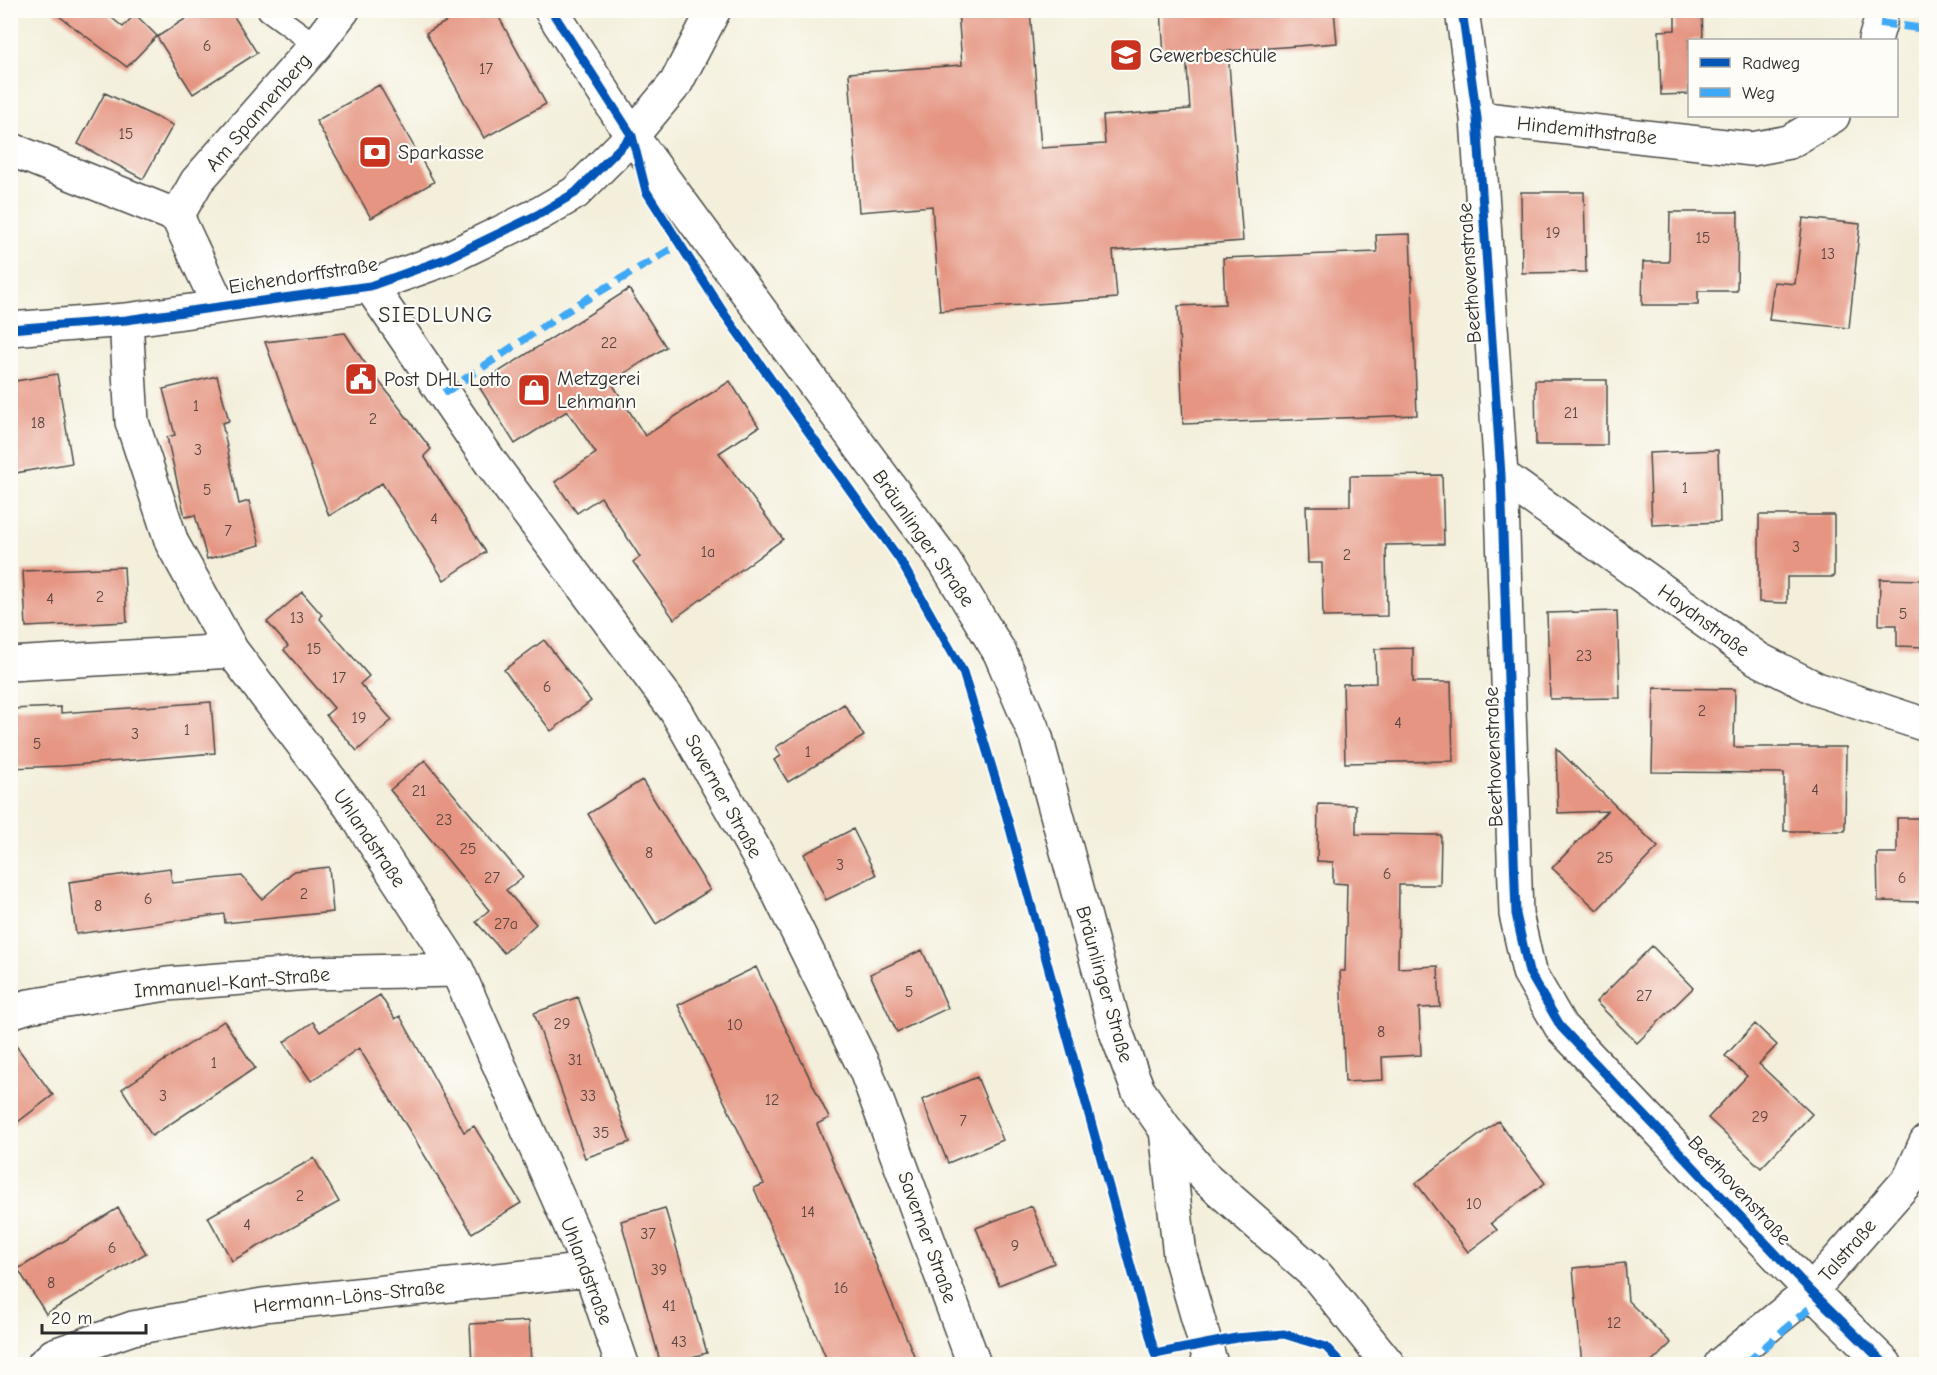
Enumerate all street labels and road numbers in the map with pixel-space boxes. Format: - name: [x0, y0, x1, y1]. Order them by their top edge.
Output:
- street label: Am Spannenberg: [201, 49, 316, 176]
- street label: Hindemithstraße: [1516, 112, 1658, 149]
- street label: Beethovenstraße: [1453, 202, 1486, 344]
- street label: Eichendorffstraße: [227, 252, 379, 299]
- street label: Bräunlinger Straße: [868, 465, 979, 611]
- street label: Haydnstraße: [1653, 579, 1754, 661]
- street label: Beethovenstraße: [1480, 686, 1507, 828]
- street label: Saverner Straße: [680, 730, 767, 862]
- street label: Uhlandstraße: [328, 785, 411, 892]
- street label: Bräunlinger Straße: [1071, 903, 1138, 1065]
- street label: Immanuel-Kant-Straße: [133, 962, 331, 1003]
- street label: Beethovenstraße: [1683, 1131, 1796, 1250]
- street label: Saverner Straße: [893, 1168, 962, 1306]
- street label: Uhlandstraße: [555, 1214, 618, 1328]
- street label: Talstraße: [1814, 1214, 1881, 1286]
- street label: Hermann-Löns-Straße: [252, 1275, 446, 1318]

